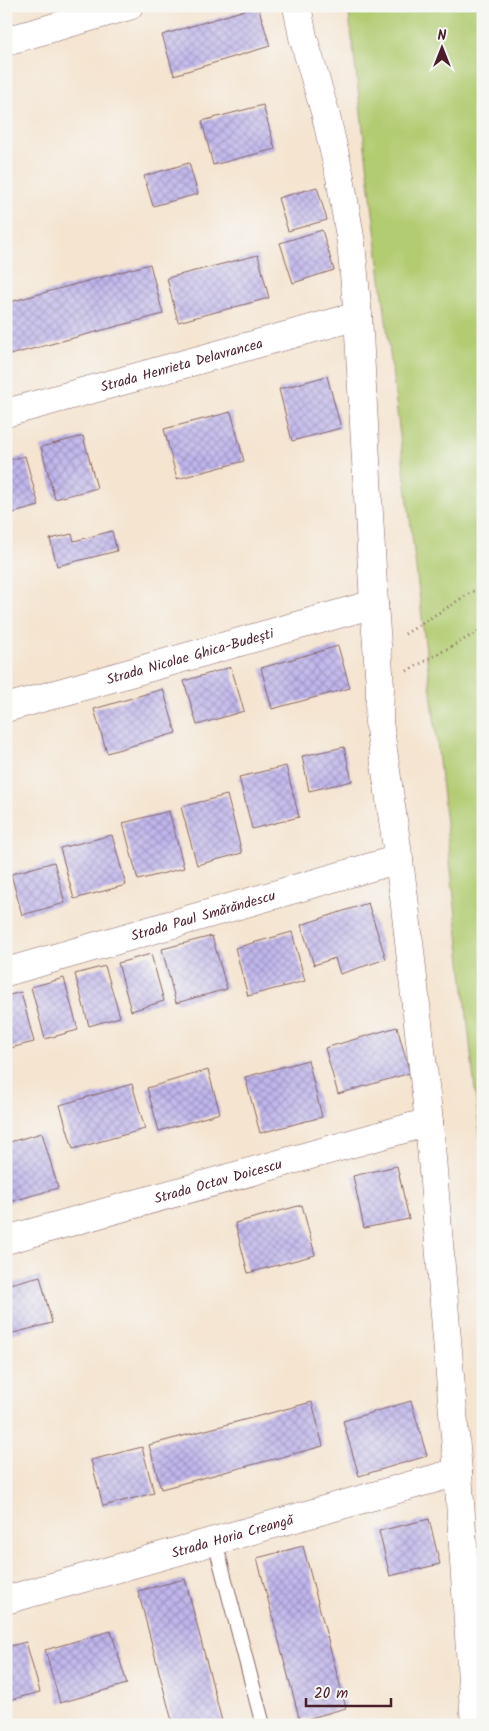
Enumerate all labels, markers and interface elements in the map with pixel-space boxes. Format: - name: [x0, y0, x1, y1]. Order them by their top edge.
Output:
- north arrow: [416, 22, 466, 72]
- text: N: [438, 25, 447, 47]
- street label: Strada Henrieta Delavrancea: [98, 333, 265, 398]
- street label: Strada Nicolae Ghica-Budești: [104, 623, 277, 691]
- street label: Strada Paul Smărăndescu: [128, 885, 278, 948]
- street label: Strada Octav Doicescu: [152, 1153, 285, 1210]
- street label: Strada Horia Creangă: [169, 1509, 297, 1565]
- scale bar: [306, 1676, 392, 1708]
- text: 20 m: [314, 1682, 348, 1706]

